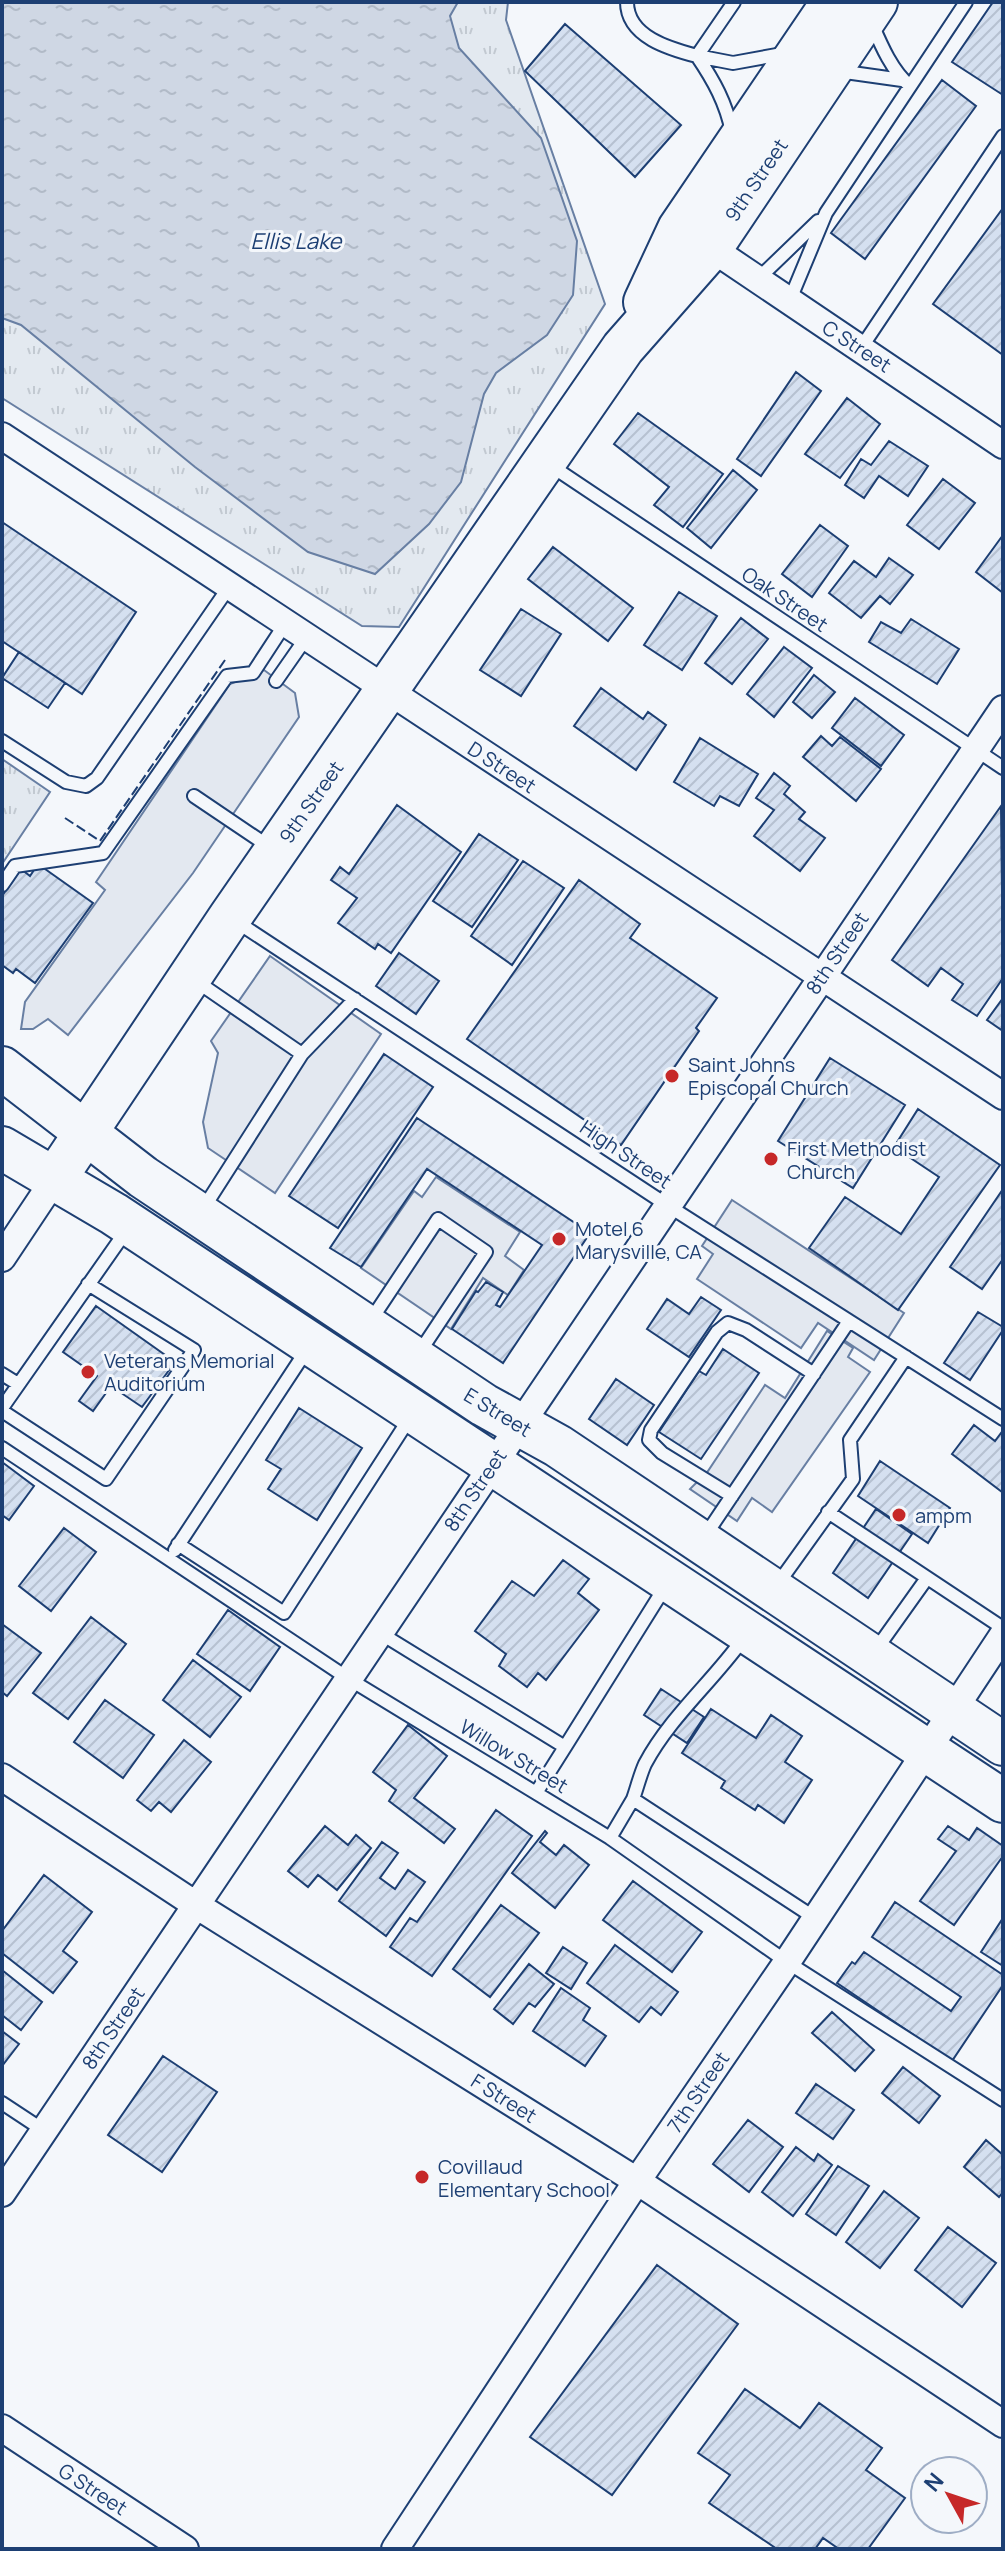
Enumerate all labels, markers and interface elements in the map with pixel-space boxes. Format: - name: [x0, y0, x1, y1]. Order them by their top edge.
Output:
- street label: 9th Street: [718, 133, 794, 227]
- water label: Ellis Lake: [251, 226, 343, 256]
- street label: C Street: [817, 314, 897, 378]
- street label: Oak Street: [737, 560, 833, 638]
- street label: D Street: [463, 735, 541, 799]
- street label: 9th Street: [273, 755, 349, 849]
- street label: 8th Street: [799, 906, 875, 1000]
- place label: Saint Johns Episcopal Church: [688, 1051, 849, 1101]
- marker: Saint Johns Episcopal Church: [663, 1067, 681, 1085]
- street label: High Street: [575, 1113, 677, 1195]
- place label: First Methodist Church: [787, 1135, 926, 1185]
- marker: First Methodist Church: [762, 1150, 780, 1168]
- place label: Motel 6 Marysville, CA: [575, 1215, 702, 1265]
- marker: Motel 6 Marysville, CA: [550, 1230, 568, 1248]
- place label: Veterans Memorial Auditorium: [104, 1347, 275, 1397]
- marker: Veterans Memorial Auditorium: [79, 1363, 97, 1381]
- street label: E Street: [459, 1381, 537, 1443]
- street label: 8th Street: [437, 1443, 513, 1537]
- place label: ampm: [915, 1502, 972, 1529]
- marker: ampm: [890, 1506, 908, 1524]
- street label: Willow Street: [455, 1713, 573, 1799]
- street label: 8th Street: [75, 1981, 151, 2075]
- street label: 7th Street: [661, 2046, 735, 2138]
- street label: F Street: [466, 2067, 542, 2129]
- place label: Covillaud Elementary School: [438, 2153, 610, 2203]
- marker: Covillaud Elementary School: [413, 2168, 431, 2186]
- north arrow: [909, 2455, 989, 2535]
- street label: G Street: [53, 2457, 133, 2521]
- text: N: [917, 2466, 950, 2498]

